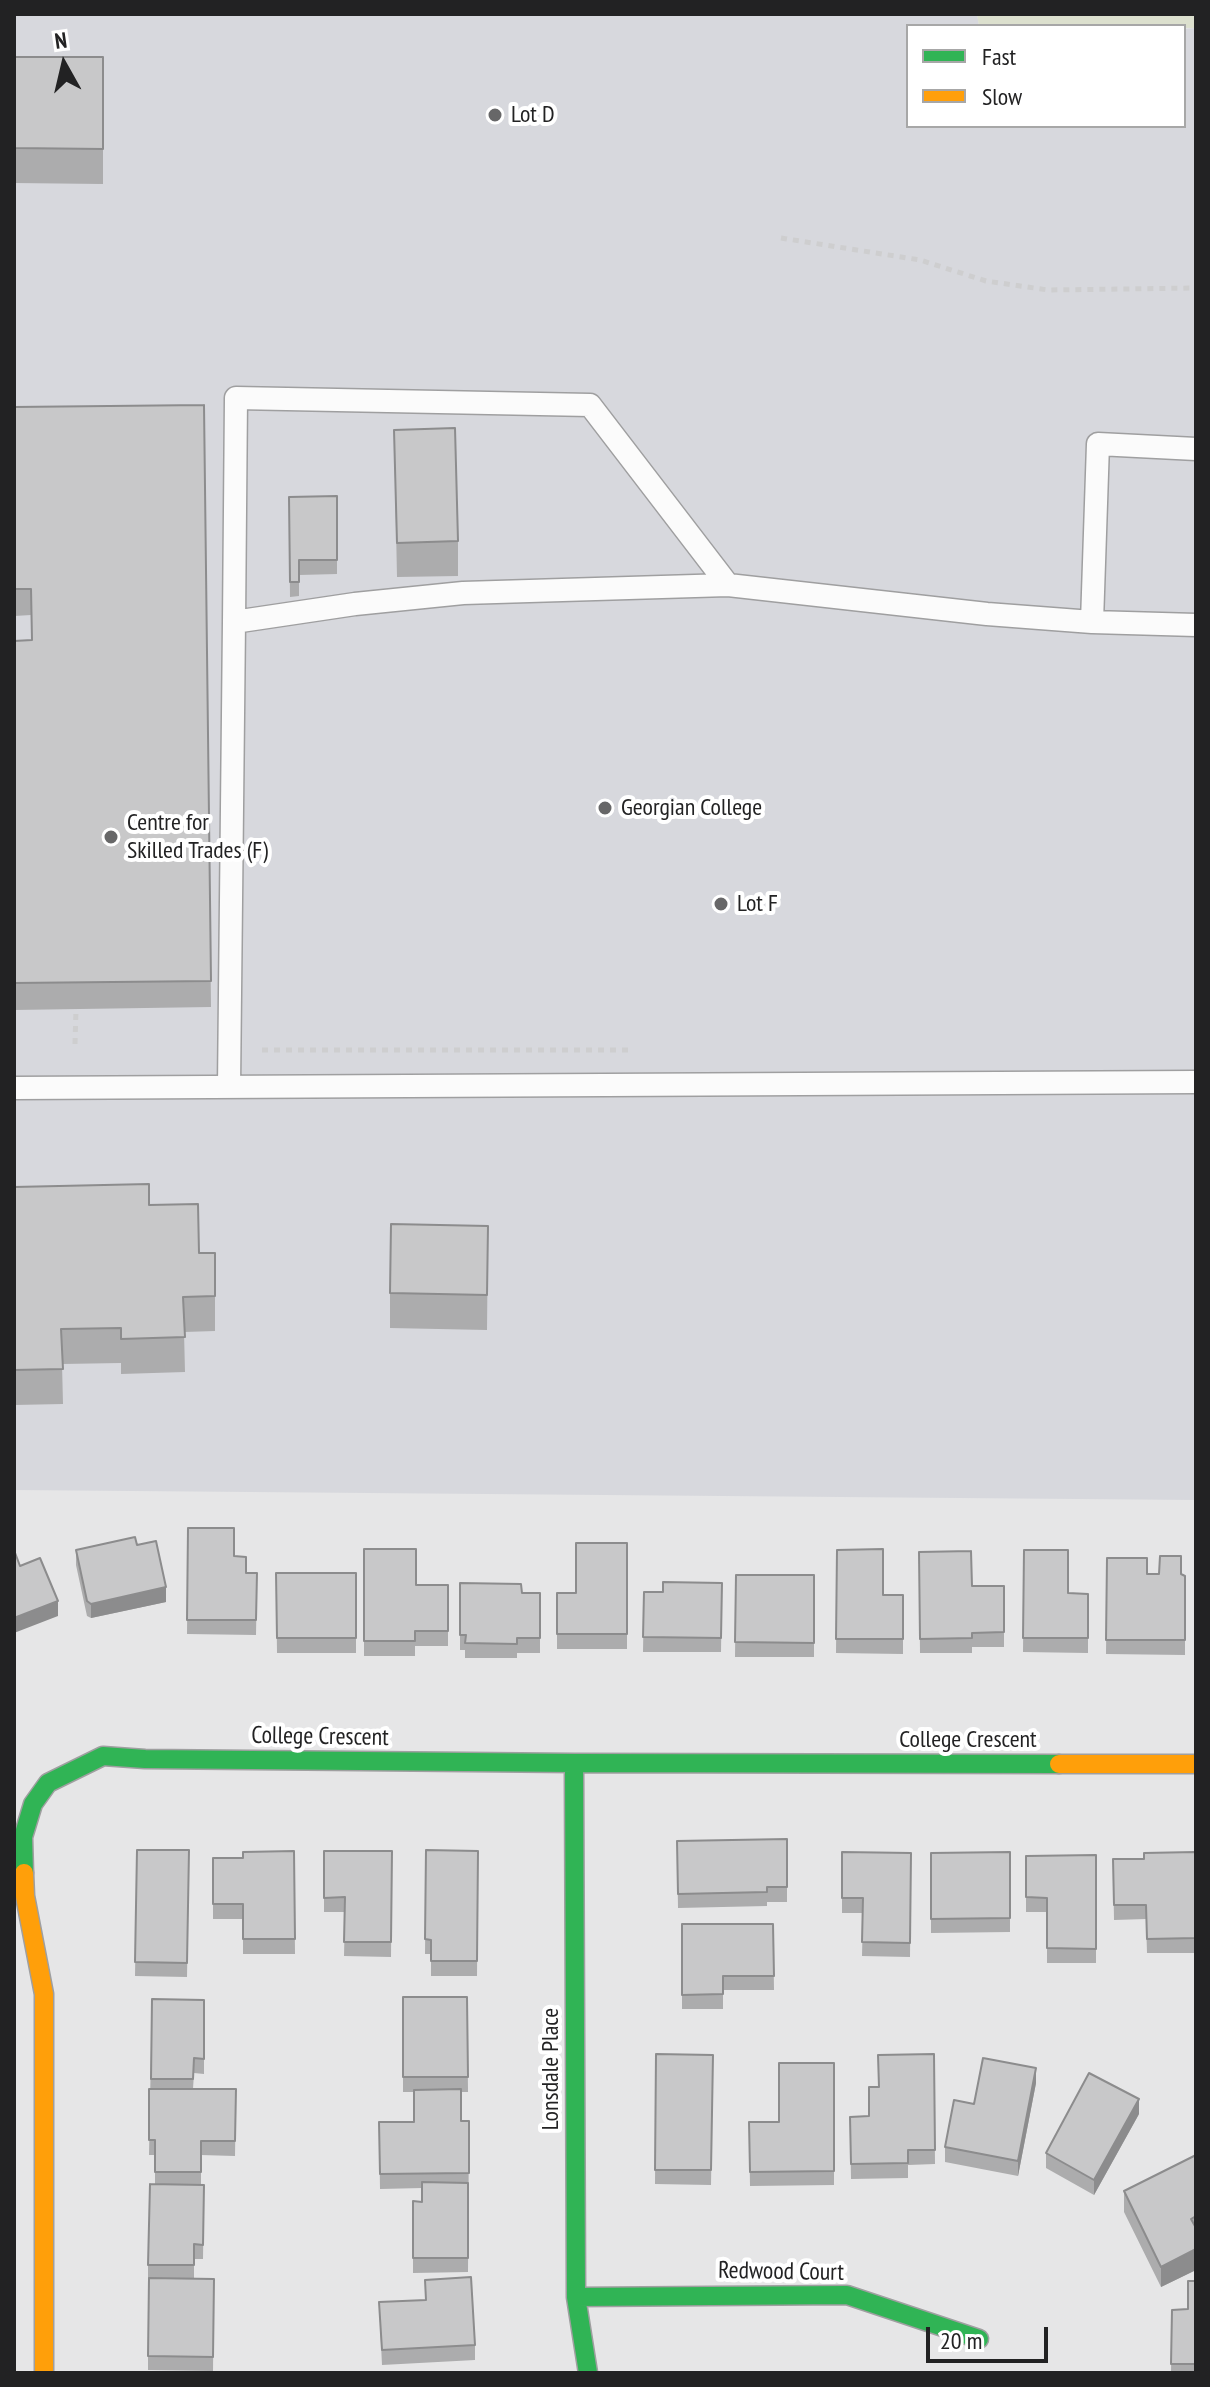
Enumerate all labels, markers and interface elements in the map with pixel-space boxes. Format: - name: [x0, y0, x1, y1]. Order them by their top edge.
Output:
- north arrow: [24, 24, 104, 104]
- legend: [906, 24, 1186, 128]
- text: N: [53, 26, 68, 55]
- text: Fast: [982, 41, 1016, 72]
- text: Slow: [982, 81, 1022, 112]
- place label: Lot D: [511, 101, 555, 129]
- marker: Lot D: [486, 106, 504, 124]
- place label: Georgian College: [621, 794, 762, 822]
- marker: Georgian College: [596, 799, 614, 817]
- place label: Centre for Skilled Trades (F): [127, 809, 268, 865]
- marker: Centre for Skilled Trades (F): [102, 828, 120, 846]
- place label: Lot F: [737, 890, 778, 918]
- marker: Lot F: [712, 895, 730, 913]
- street label: College Crescent: [251, 1721, 389, 1753]
- street label: College Crescent: [899, 1726, 1037, 1754]
- street label: Lonsdale Place: [537, 2008, 565, 2130]
- street label: Redwood Court: [718, 2257, 844, 2287]
- scale bar: [930, 2311, 1052, 2361]
- text: 20 m: [940, 2325, 982, 2356]

